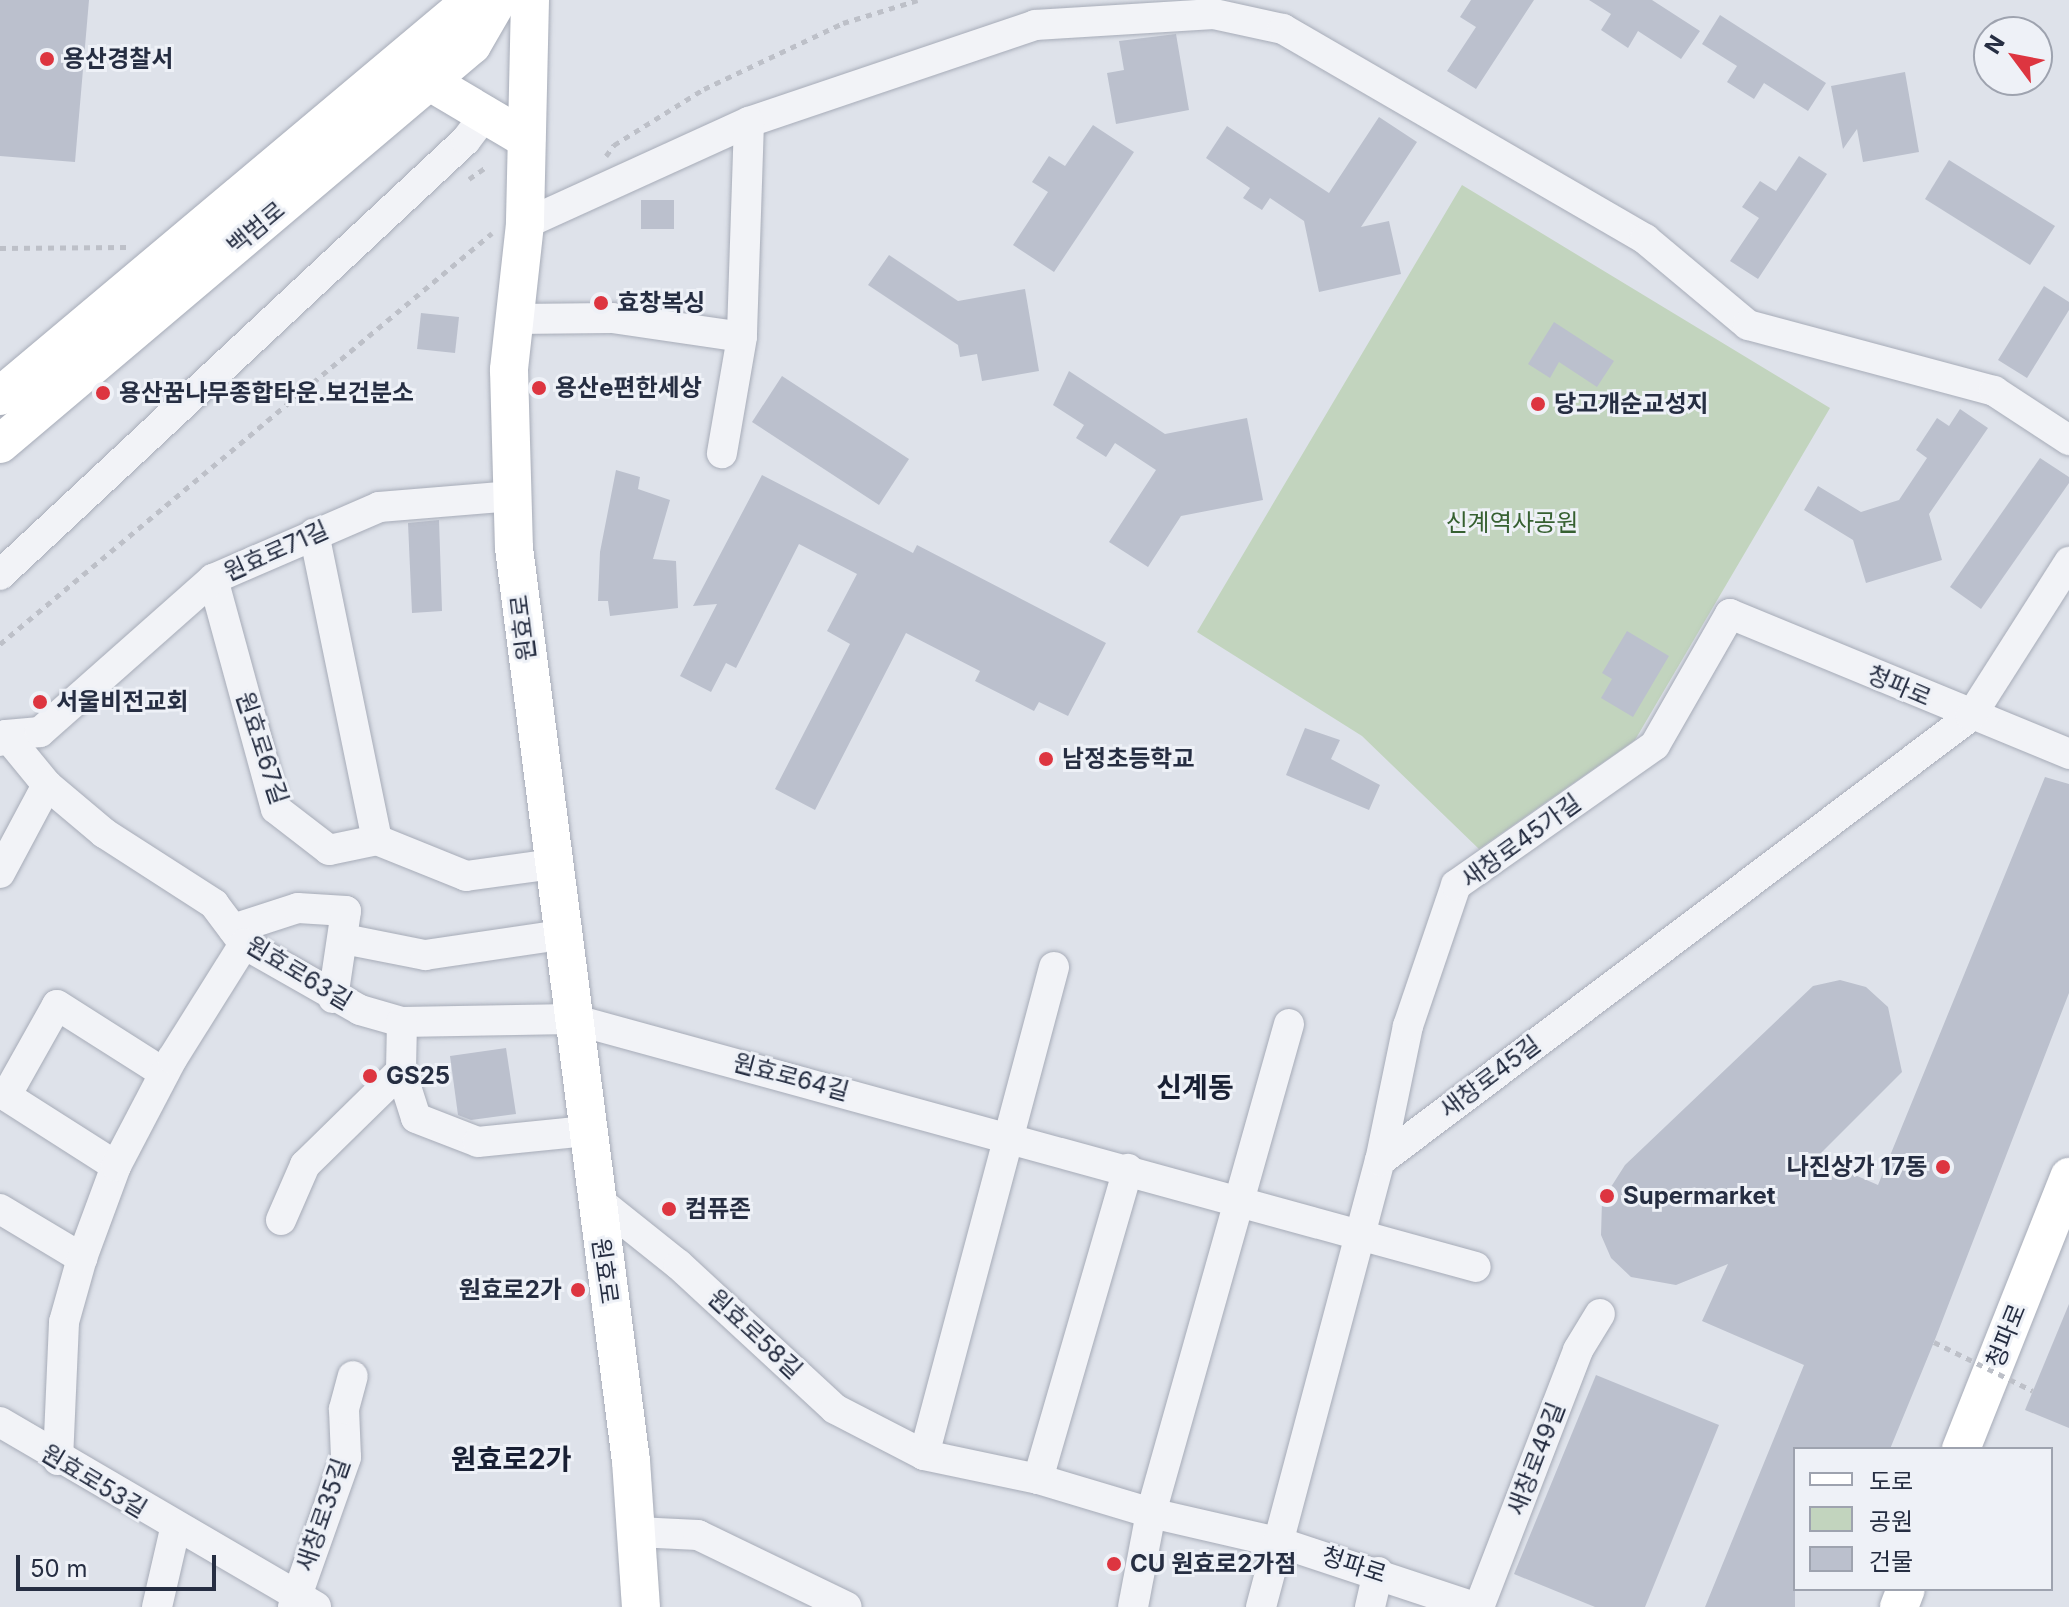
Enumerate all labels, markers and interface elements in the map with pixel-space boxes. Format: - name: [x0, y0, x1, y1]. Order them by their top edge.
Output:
- north arrow: [1973, 16, 2053, 96]
- text: N: [1979, 30, 2010, 58]
- place label: 용산경찰서: [63, 45, 173, 73]
- marker: 용산경찰서: [38, 50, 56, 68]
- street label: 백범로: [221, 196, 291, 260]
- place label: 효창복싱: [617, 289, 705, 317]
- marker: 효창복싱: [592, 294, 610, 312]
- place label: 용산e편한세상: [555, 374, 702, 402]
- place label: 용산꿈나무종합타운.보건분소: [119, 379, 414, 407]
- marker: 용산e편한세상: [530, 379, 548, 397]
- marker: 용산꿈나무종합타운.보건분소: [94, 384, 112, 402]
- place label: 당고개순교성지: [1554, 390, 1709, 418]
- marker: 당고개순교성지: [1529, 395, 1547, 413]
- park label: 신계역사공원: [1446, 509, 1578, 537]
- street label: 원효로71길: [219, 515, 333, 587]
- street label: 원효로: [505, 593, 541, 663]
- street label: 청파로: [1863, 660, 1935, 712]
- place label: 서울비전교회: [56, 688, 188, 716]
- street label: 원효로67길: [230, 688, 294, 808]
- marker: 서울비전교회: [31, 693, 49, 711]
- place label: 남정초등학교: [1062, 745, 1194, 773]
- marker: 남정초등학교: [1037, 750, 1055, 768]
- street label: 새창로45가길: [1456, 788, 1586, 894]
- street label: 원효로63길: [241, 930, 357, 1016]
- street label: 새창로45길: [1434, 1030, 1546, 1124]
- street label: 원효로64길: [730, 1048, 852, 1106]
- place label: GS25: [386, 1062, 450, 1090]
- marker: GS25: [361, 1067, 379, 1085]
- district label: 신계동: [1156, 1070, 1234, 1104]
- place label: 나진상가 17동: [1787, 1153, 1927, 1181]
- marker: 나진상가 17동: [1934, 1158, 1952, 1176]
- place label: Supermarket: [1623, 1182, 1775, 1210]
- marker: Supermarket: [1598, 1187, 1616, 1205]
- place label: 컴퓨존: [685, 1195, 751, 1223]
- marker: 컴퓨존: [660, 1200, 678, 1218]
- street label: 원효로: [586, 1236, 624, 1306]
- place label: 원효로2가: [459, 1276, 562, 1304]
- marker: 원효로2가: [569, 1281, 587, 1299]
- street label: 원효로58길: [702, 1283, 808, 1385]
- street label: 청파로: [1980, 1300, 2032, 1372]
- street label: 새창로49길: [1501, 1398, 1571, 1520]
- street label: 원효로53길: [36, 1438, 152, 1524]
- district label: 원효로2가: [451, 1442, 571, 1476]
- legend: [1793, 1447, 2053, 1591]
- street label: 새창로35길: [290, 1455, 356, 1575]
- text: 도로: [1869, 1467, 1913, 1496]
- text: 공원: [1869, 1507, 1913, 1536]
- scale bar: [20, 1539, 220, 1589]
- street label: 청파로: [1318, 1541, 1390, 1589]
- text: 건물: [1869, 1547, 1913, 1576]
- place label: CU 원효로2가점: [1130, 1550, 1297, 1578]
- text: 50 m: [30, 1554, 88, 1583]
- marker: CU 원효로2가점: [1105, 1555, 1123, 1573]

